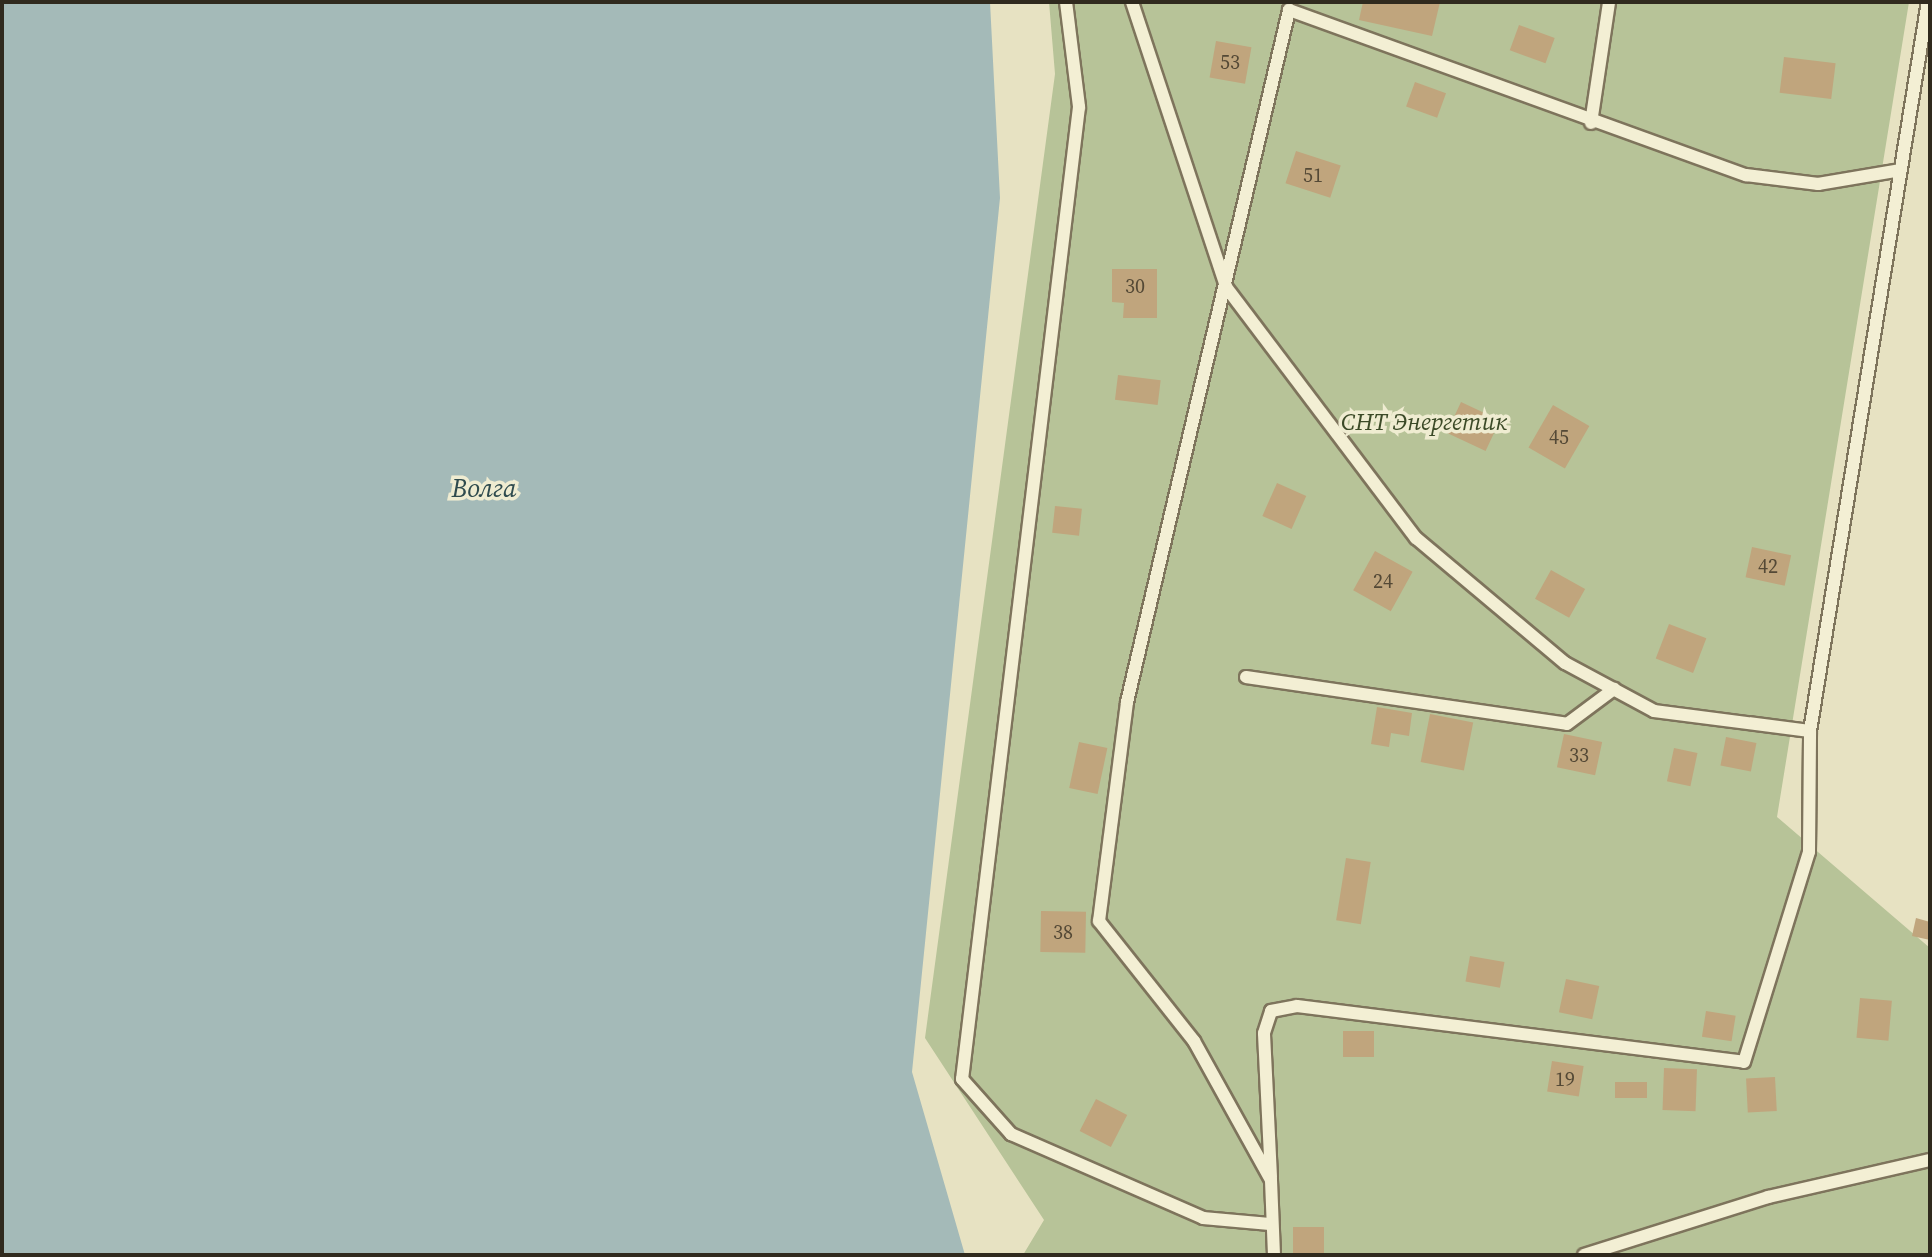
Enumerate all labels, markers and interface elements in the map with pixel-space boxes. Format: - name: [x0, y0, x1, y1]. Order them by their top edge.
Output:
- house number: 53: [1220, 50, 1240, 74]
- house number: 51: [1303, 163, 1323, 187]
- house number: 30: [1125, 274, 1145, 298]
- park label: СНТ Энергетик: [1341, 408, 1507, 436]
- house number: 45: [1549, 425, 1569, 449]
- water label: Волга: [451, 473, 517, 505]
- house number: 42: [1758, 554, 1778, 578]
- house number: 24: [1373, 569, 1393, 593]
- house number: 33: [1569, 743, 1589, 767]
- house number: 38: [1053, 920, 1073, 944]
- house number: 19: [1555, 1067, 1575, 1091]

